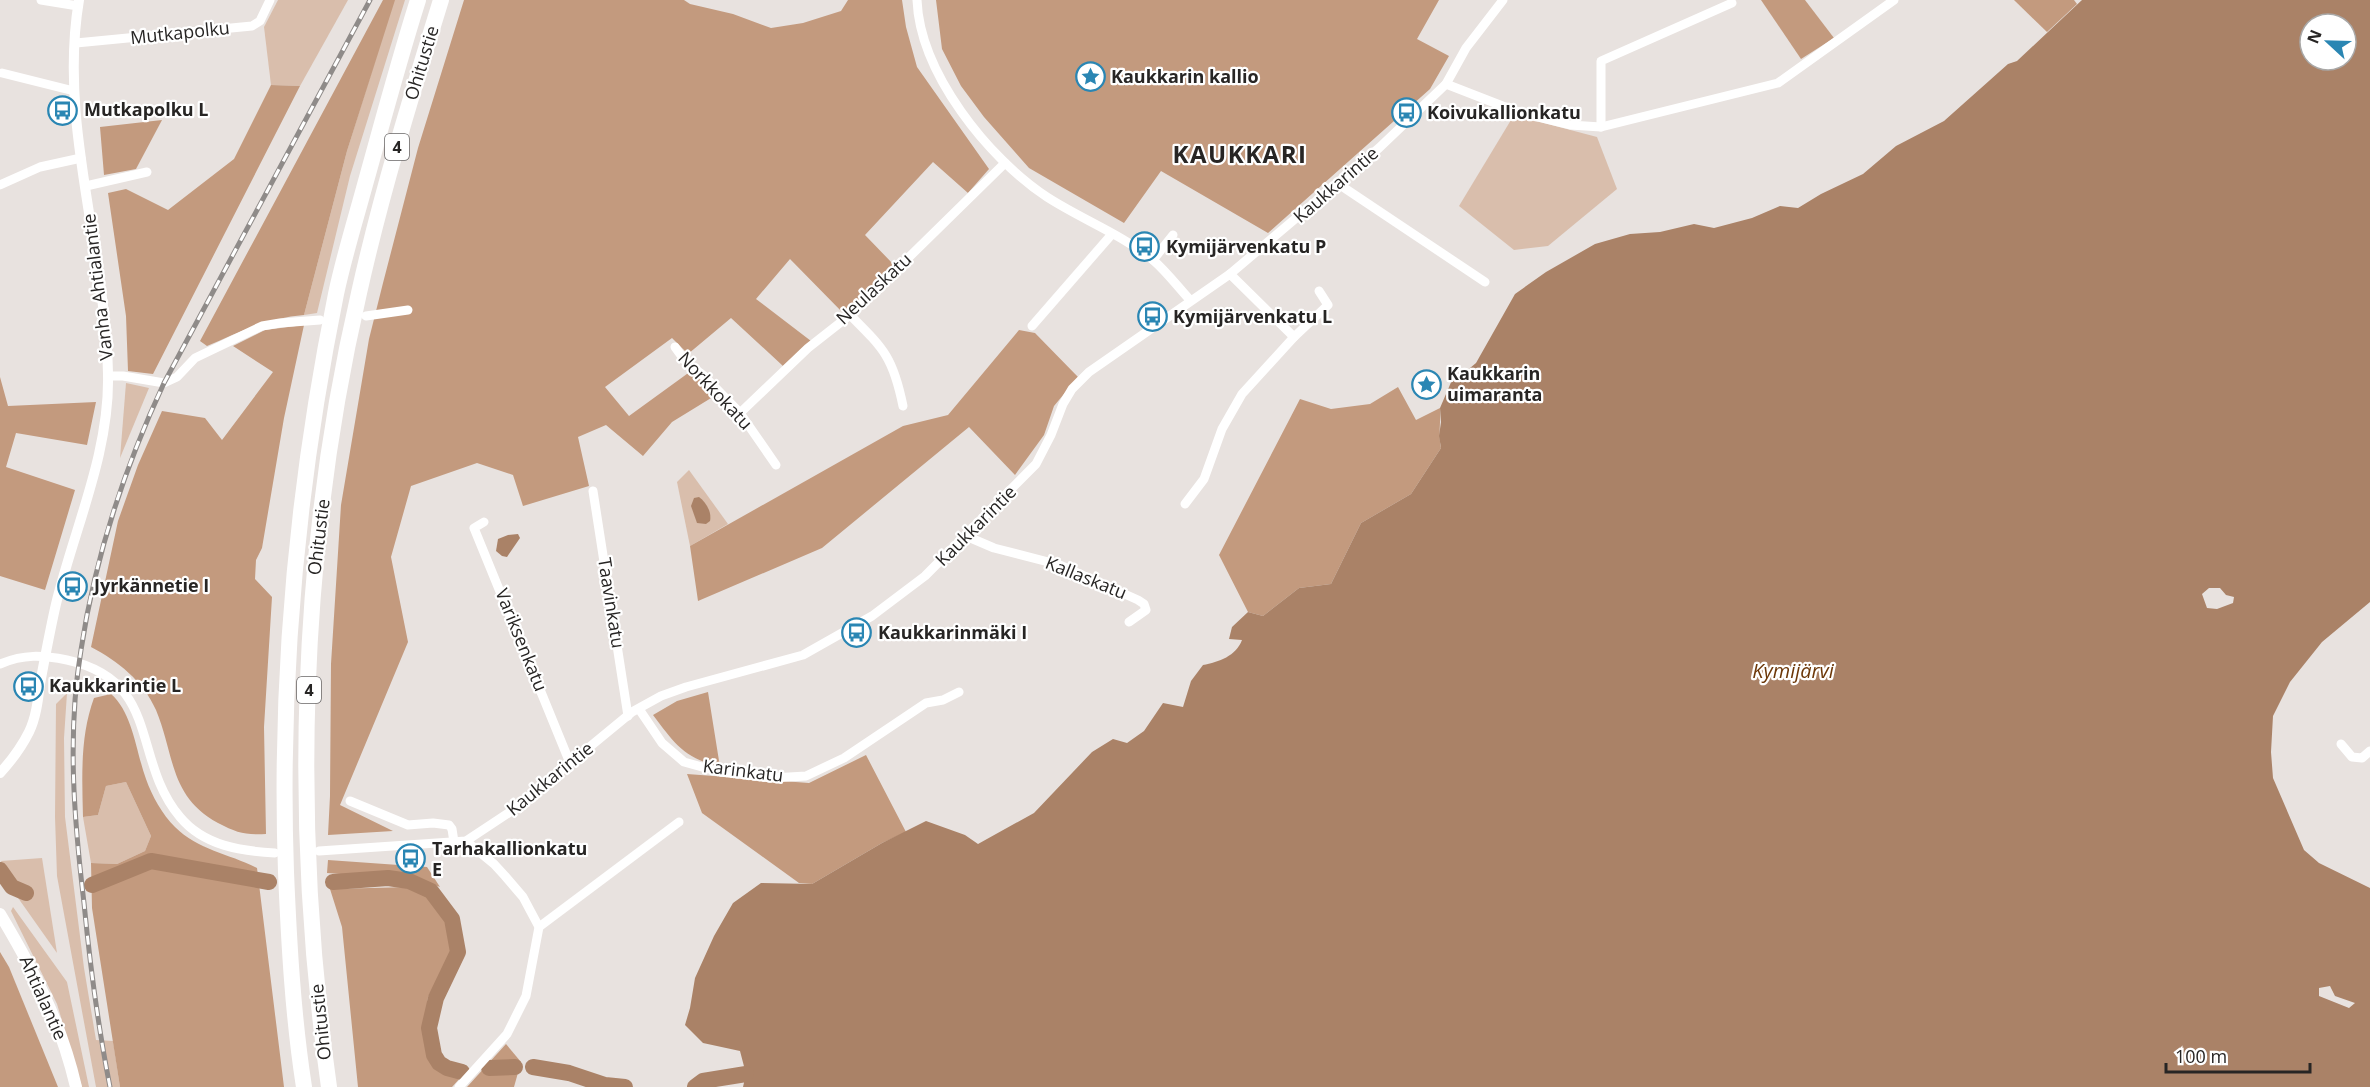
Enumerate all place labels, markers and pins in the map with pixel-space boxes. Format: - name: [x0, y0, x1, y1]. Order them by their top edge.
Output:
- place icon: Kaukkarin kallio: [1074, 61, 1106, 93]
- place label: Kaukkarin kallio: [1111, 64, 1259, 88]
- bus stop icon: Mutkapolku L: [47, 94, 79, 126]
- place label: Mutkapolku L: [84, 97, 209, 121]
- bus stop icon: Koivukallionkatu: [1390, 97, 1422, 129]
- place label: Koivukallionkatu: [1427, 100, 1581, 124]
- bus stop icon: Kymijärvenkatu P: [1129, 231, 1161, 263]
- place label: Kymijärvenkatu P: [1166, 234, 1326, 258]
- bus stop icon: Kymijärvenkatu L: [1136, 301, 1168, 333]
- place label: Kymijärvenkatu L: [1173, 304, 1332, 328]
- place label: Kaukkarin uimaranta: [1447, 361, 1542, 406]
- place icon: Kaukkarin uimaranta: [1410, 368, 1442, 400]
- bus stop icon: Jyrkännetie I: [57, 570, 89, 602]
- place label: Jyrkännetie I: [92, 573, 209, 597]
- bus stop icon: Kaukkarinmäki I: [841, 617, 873, 649]
- place label: Kaukkarinmäki I: [878, 620, 1027, 644]
- bus stop icon: Kaukkarintie L: [12, 670, 44, 702]
- place label: Kaukkarintie L: [49, 673, 181, 697]
- place label: Tarhakallionkatu E: [432, 836, 587, 881]
- bus stop icon: Tarhakallionkatu E: [395, 843, 427, 875]

